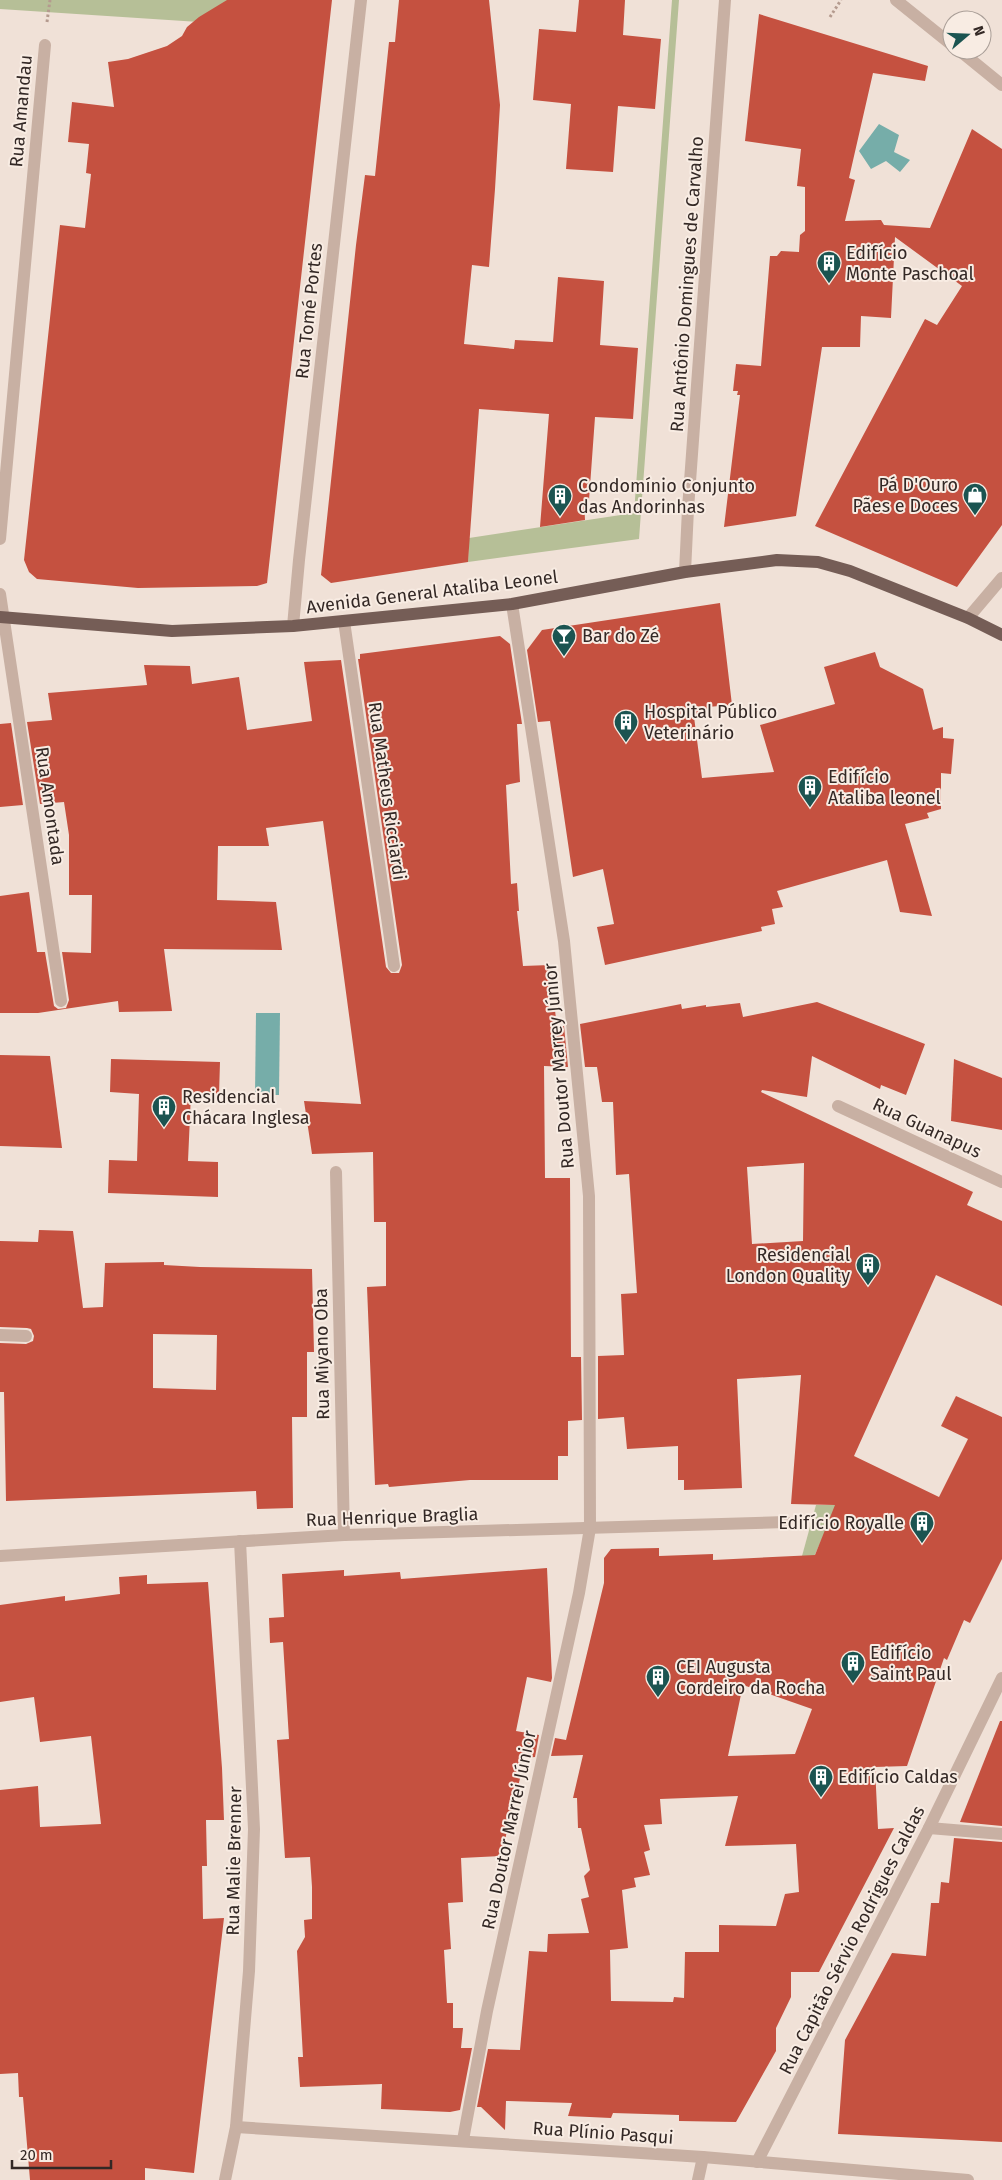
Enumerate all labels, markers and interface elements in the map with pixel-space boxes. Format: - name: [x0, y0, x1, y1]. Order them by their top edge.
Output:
- north arrow: [942, 10, 992, 60]
- text: N: [969, 24, 988, 38]
- street label: Rua Amandau: [5, 54, 37, 168]
- street label: Rua Antônio Domingues de Carvalho: [666, 135, 708, 433]
- street label: Rua Tomé Portes: [291, 242, 327, 380]
- place label: Edifício Monte Paschoal: [846, 242, 974, 285]
- building icon: Edifício Monte Paschoal: [816, 250, 842, 284]
- place label: Pá D'Ouro Pães e Doces: [853, 474, 958, 517]
- place label: Condomínio Conjunto das Andorinhas: [578, 475, 755, 518]
- shop icon: Pá D'Ouro Pães e Doces: [962, 482, 988, 516]
- building icon: Condomínio Conjunto das Andorinhas: [547, 483, 573, 517]
- street label: Avenida General Ataliba Leonel: [305, 566, 559, 618]
- bar icon: Bar do Zé: [551, 623, 577, 657]
- place label: Bar do Zé: [582, 625, 659, 647]
- street label: Rua Matheus Ricciardi: [364, 700, 410, 882]
- place label: Hospital Público Veterinário: [644, 701, 777, 744]
- building icon: Hospital Público Veterinário: [613, 709, 639, 743]
- street label: Rua Amontada: [31, 745, 69, 867]
- place label: Edifício Ataliba leonel: [828, 766, 941, 809]
- building icon: Edifício Ataliba leonel: [797, 774, 823, 808]
- street label: Rua Doutor Marrey Júnior: [539, 962, 579, 1170]
- place label: Residencial Chácara Inglesa: [182, 1086, 310, 1129]
- street label: Rua Guanapus: [869, 1093, 985, 1163]
- building icon: Residencial Chácara Inglesa: [151, 1094, 177, 1128]
- place label: Residencial London Quality: [726, 1244, 850, 1287]
- building icon: Residencial London Quality: [855, 1252, 881, 1286]
- street label: Rua Miyano Oba: [310, 1288, 334, 1420]
- street label: Rua Henrique Braglia: [305, 1503, 479, 1531]
- building icon: Edifício Royalle: [909, 1510, 935, 1544]
- place label: Edifício Royalle: [778, 1512, 904, 1534]
- place label: Edifício Saint Paul: [870, 1642, 952, 1685]
- building icon: Edifício Saint Paul: [840, 1650, 866, 1684]
- place label: CEI Augusta Cordeiro da Rocha: [676, 1656, 825, 1699]
- building icon: CEI Augusta Cordeiro da Rocha: [645, 1664, 671, 1698]
- street label: Rua Doutor Marrei Júnior: [477, 1728, 541, 1931]
- building icon: Edifício Caldas: [808, 1764, 834, 1798]
- place label: Edifício Caldas: [838, 1766, 958, 1788]
- street label: Rua Malie Brenner: [222, 1786, 246, 1936]
- street label: Rua Capitão Sérvio Rodrigues Caldas: [774, 1802, 930, 2078]
- street label: Rua Plínio Pasqui: [532, 2117, 674, 2149]
- scale bar: [12, 2138, 111, 2170]
- text: 20 m: [20, 2146, 53, 2164]

